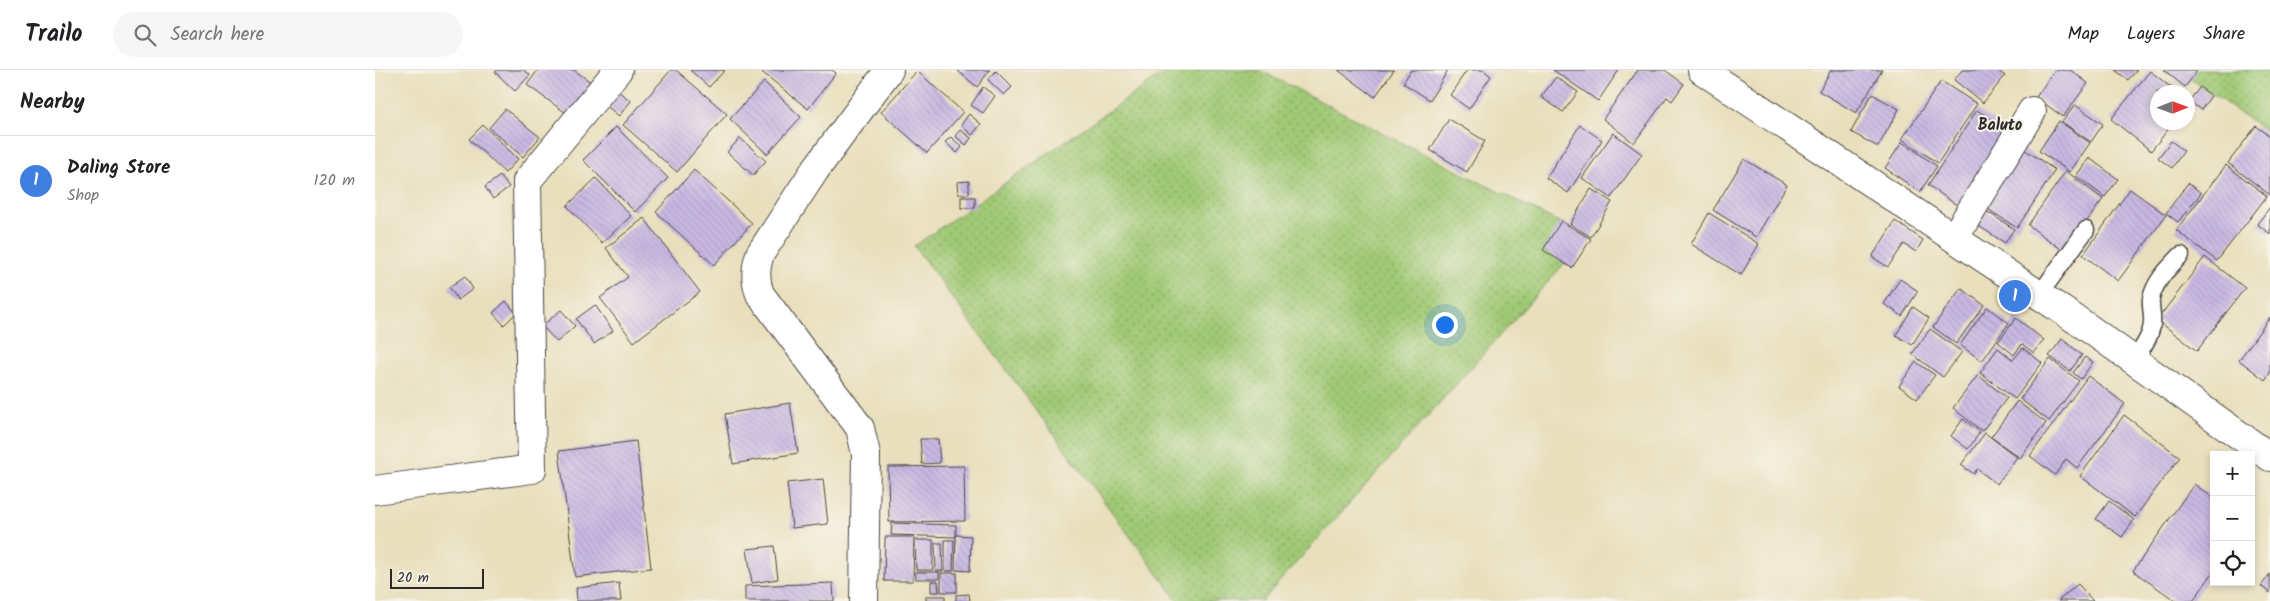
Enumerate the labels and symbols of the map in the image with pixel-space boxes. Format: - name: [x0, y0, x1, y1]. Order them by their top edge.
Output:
- north arrow: [2150, 85, 2195, 130]
- district label: Baluto: [1978, 113, 2022, 138]
- pin: 1: [1999, 277, 2031, 315]
- your location: [1432, 312, 1458, 338]
- scale bar: [390, 566, 484, 589]

